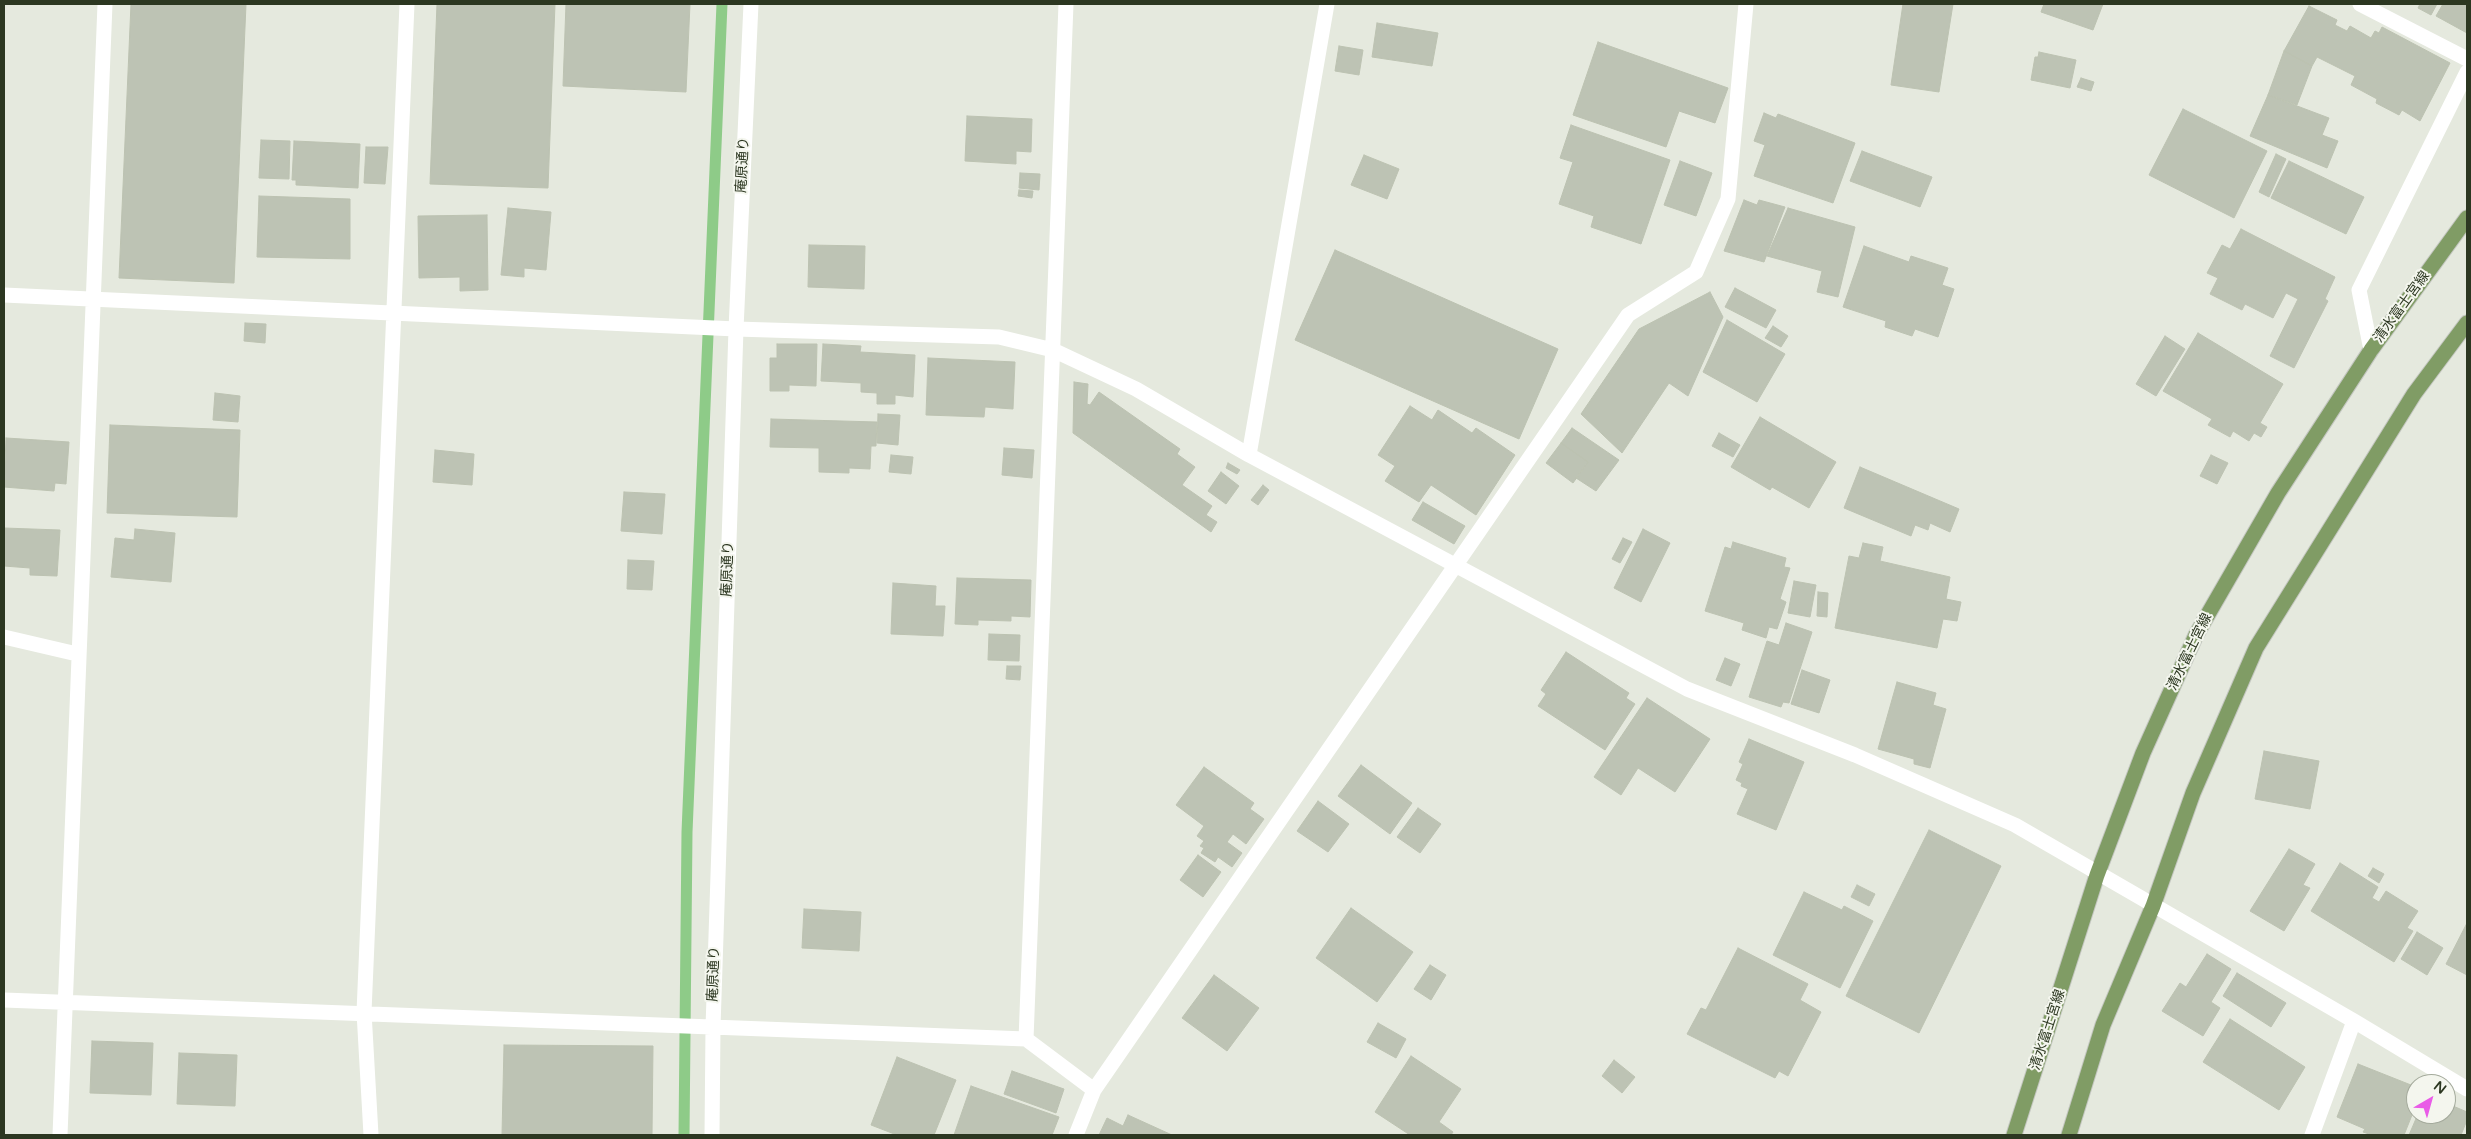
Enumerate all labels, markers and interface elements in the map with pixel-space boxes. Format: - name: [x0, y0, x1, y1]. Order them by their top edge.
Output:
- street label: 庵原通り: [733, 137, 753, 193]
- street label: 清水富士宮線: [2371, 268, 2433, 346]
- street label: 庵原通り: [719, 541, 737, 597]
- street label: 清水富士宮線: [2164, 611, 2216, 693]
- street label: 庵原通り: [705, 946, 723, 1002]
- street label: 清水富士宮線: [2027, 987, 2069, 1073]
- north arrow: [2406, 1074, 2456, 1124]
- text: N: [2430, 1077, 2450, 1098]

